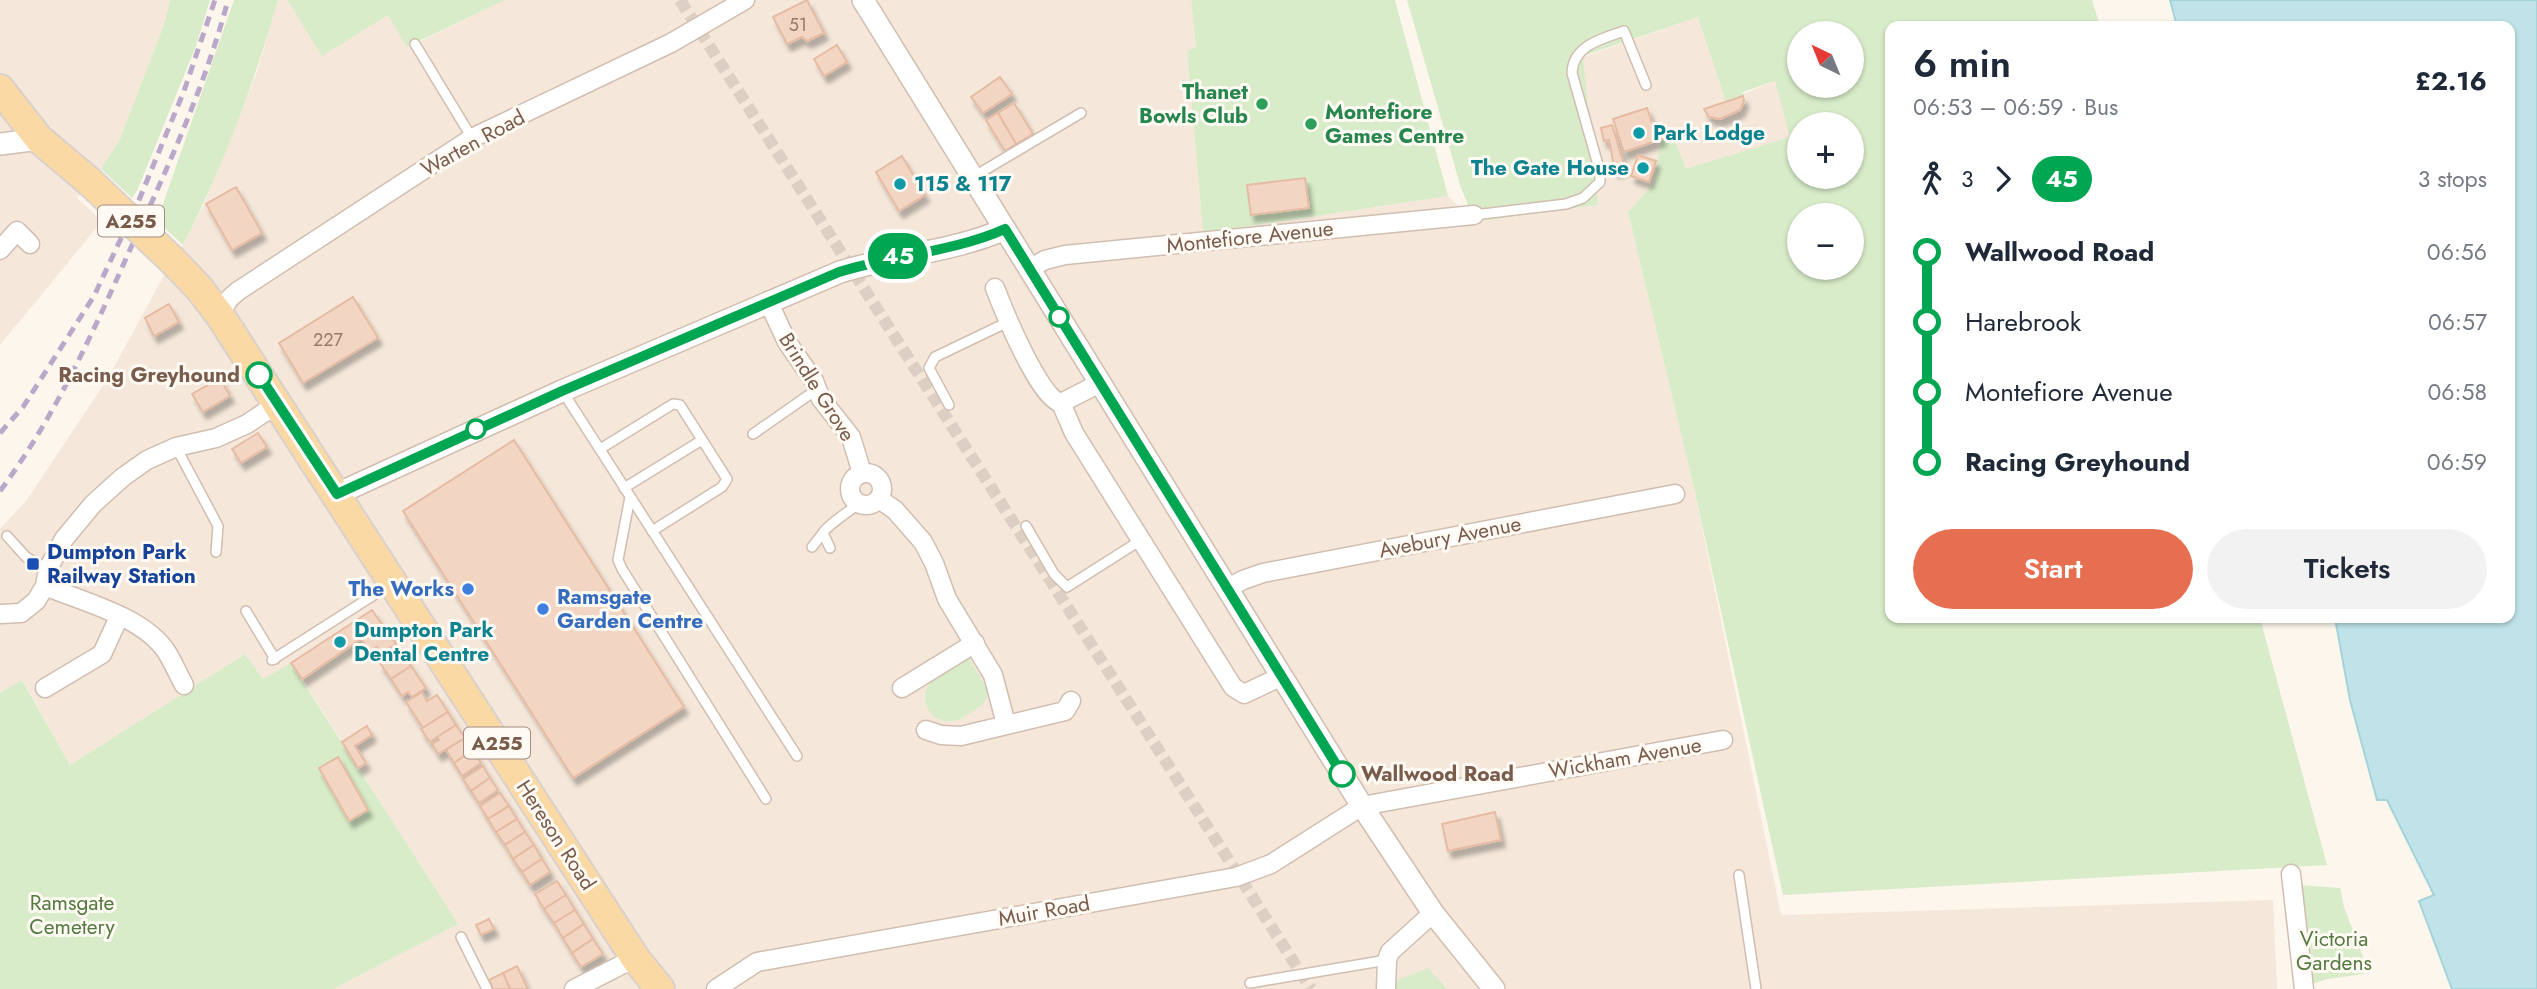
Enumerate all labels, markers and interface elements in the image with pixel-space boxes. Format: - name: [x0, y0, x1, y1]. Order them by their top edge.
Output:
- house number: 51: [789, 12, 807, 38]
- north arrow: [1787, 21, 1864, 98]
- map controls: [1787, 21, 1864, 280]
- text: 6 min: [1913, 36, 2011, 91]
- text: £2.16: [2415, 62, 2487, 100]
- place label: Thanet Bowls Club: [1139, 77, 1248, 131]
- text: 06:53 – 06:59 · Bus: [1913, 90, 2118, 124]
- marker: Thanet Bowls Club: [1254, 96, 1270, 112]
- place label: Montefiore Games Centre: [1325, 97, 1464, 151]
- street label: Warten Road: [416, 102, 530, 184]
- button: +: [1787, 112, 1864, 189]
- marker: Montefiore Games Centre: [1303, 116, 1319, 132]
- place label: Park Lodge: [1653, 118, 1765, 148]
- marker: Park Lodge: [1631, 125, 1647, 141]
- place label: The Gate House: [1471, 153, 1629, 183]
- marker: The Gate House: [1635, 160, 1651, 176]
- icon: walk: [1913, 160, 1951, 198]
- icon: forward: [1984, 160, 2022, 198]
- text: 45: [2046, 161, 2078, 196]
- text: 3: [1961, 162, 1974, 196]
- text: 3 stops: [2418, 162, 2487, 196]
- place label: 115 & 117: [914, 169, 1012, 199]
- marker: 115 & 117: [892, 176, 908, 192]
- button: −: [1787, 203, 1864, 280]
- road number: A255: [98, 206, 164, 236]
- street label: Montefiore Avenue: [1165, 213, 1335, 261]
- line badge: 45: [866, 233, 930, 279]
- text: Wallwood Road: [1965, 233, 2154, 271]
- text: 06:56: [2427, 235, 2487, 269]
- text: 45: [882, 238, 914, 273]
- text: Harebrook: [1965, 303, 2081, 341]
- text: 06:57: [2428, 305, 2487, 339]
- unlabelled marker: [1049, 307, 1069, 327]
- house number: 227: [313, 327, 344, 353]
- street label: Brindle Grove: [772, 327, 863, 447]
- place label: Racing Greyhound: [58, 360, 240, 390]
- marker: Racing Greyhound: [246, 362, 272, 388]
- text: Montefiore Avenue: [1965, 373, 2173, 411]
- text: 06:58: [2428, 375, 2487, 409]
- unlabelled marker: [466, 419, 486, 439]
- text: Racing Greyhound: [1965, 443, 2190, 481]
- text: 06:59: [2427, 445, 2487, 479]
- street label: Avebury Avenue: [1376, 508, 1524, 565]
- button: Start: [1913, 529, 2193, 609]
- button: Tickets: [2207, 529, 2487, 609]
- place label: Dumpton Park Railway Station: [47, 537, 196, 591]
- marker: Dumpton Park Railway Station: [25, 556, 41, 572]
- place label: The Works: [349, 574, 454, 604]
- marker: The Works: [460, 581, 476, 597]
- place label: Ramsgate Garden Centre: [557, 582, 703, 636]
- marker: Ramsgate Garden Centre: [535, 601, 551, 617]
- place label: Dumpton Park Dental Centre: [354, 615, 494, 669]
- marker: Dumpton Park Dental Centre: [332, 634, 348, 650]
- road number: A255: [464, 728, 530, 758]
- street label: Wickham Avenue: [1546, 730, 1704, 786]
- place label: Wallwood Road: [1361, 759, 1514, 789]
- marker: Wallwood Road: [1329, 761, 1355, 787]
- street label: Hereson Road: [509, 774, 603, 896]
- park label: Ramsgate Cemetery: [29, 888, 115, 942]
- street label: Muir Road: [996, 888, 1092, 934]
- park label: Victoria Gardens: [2296, 924, 2372, 978]

